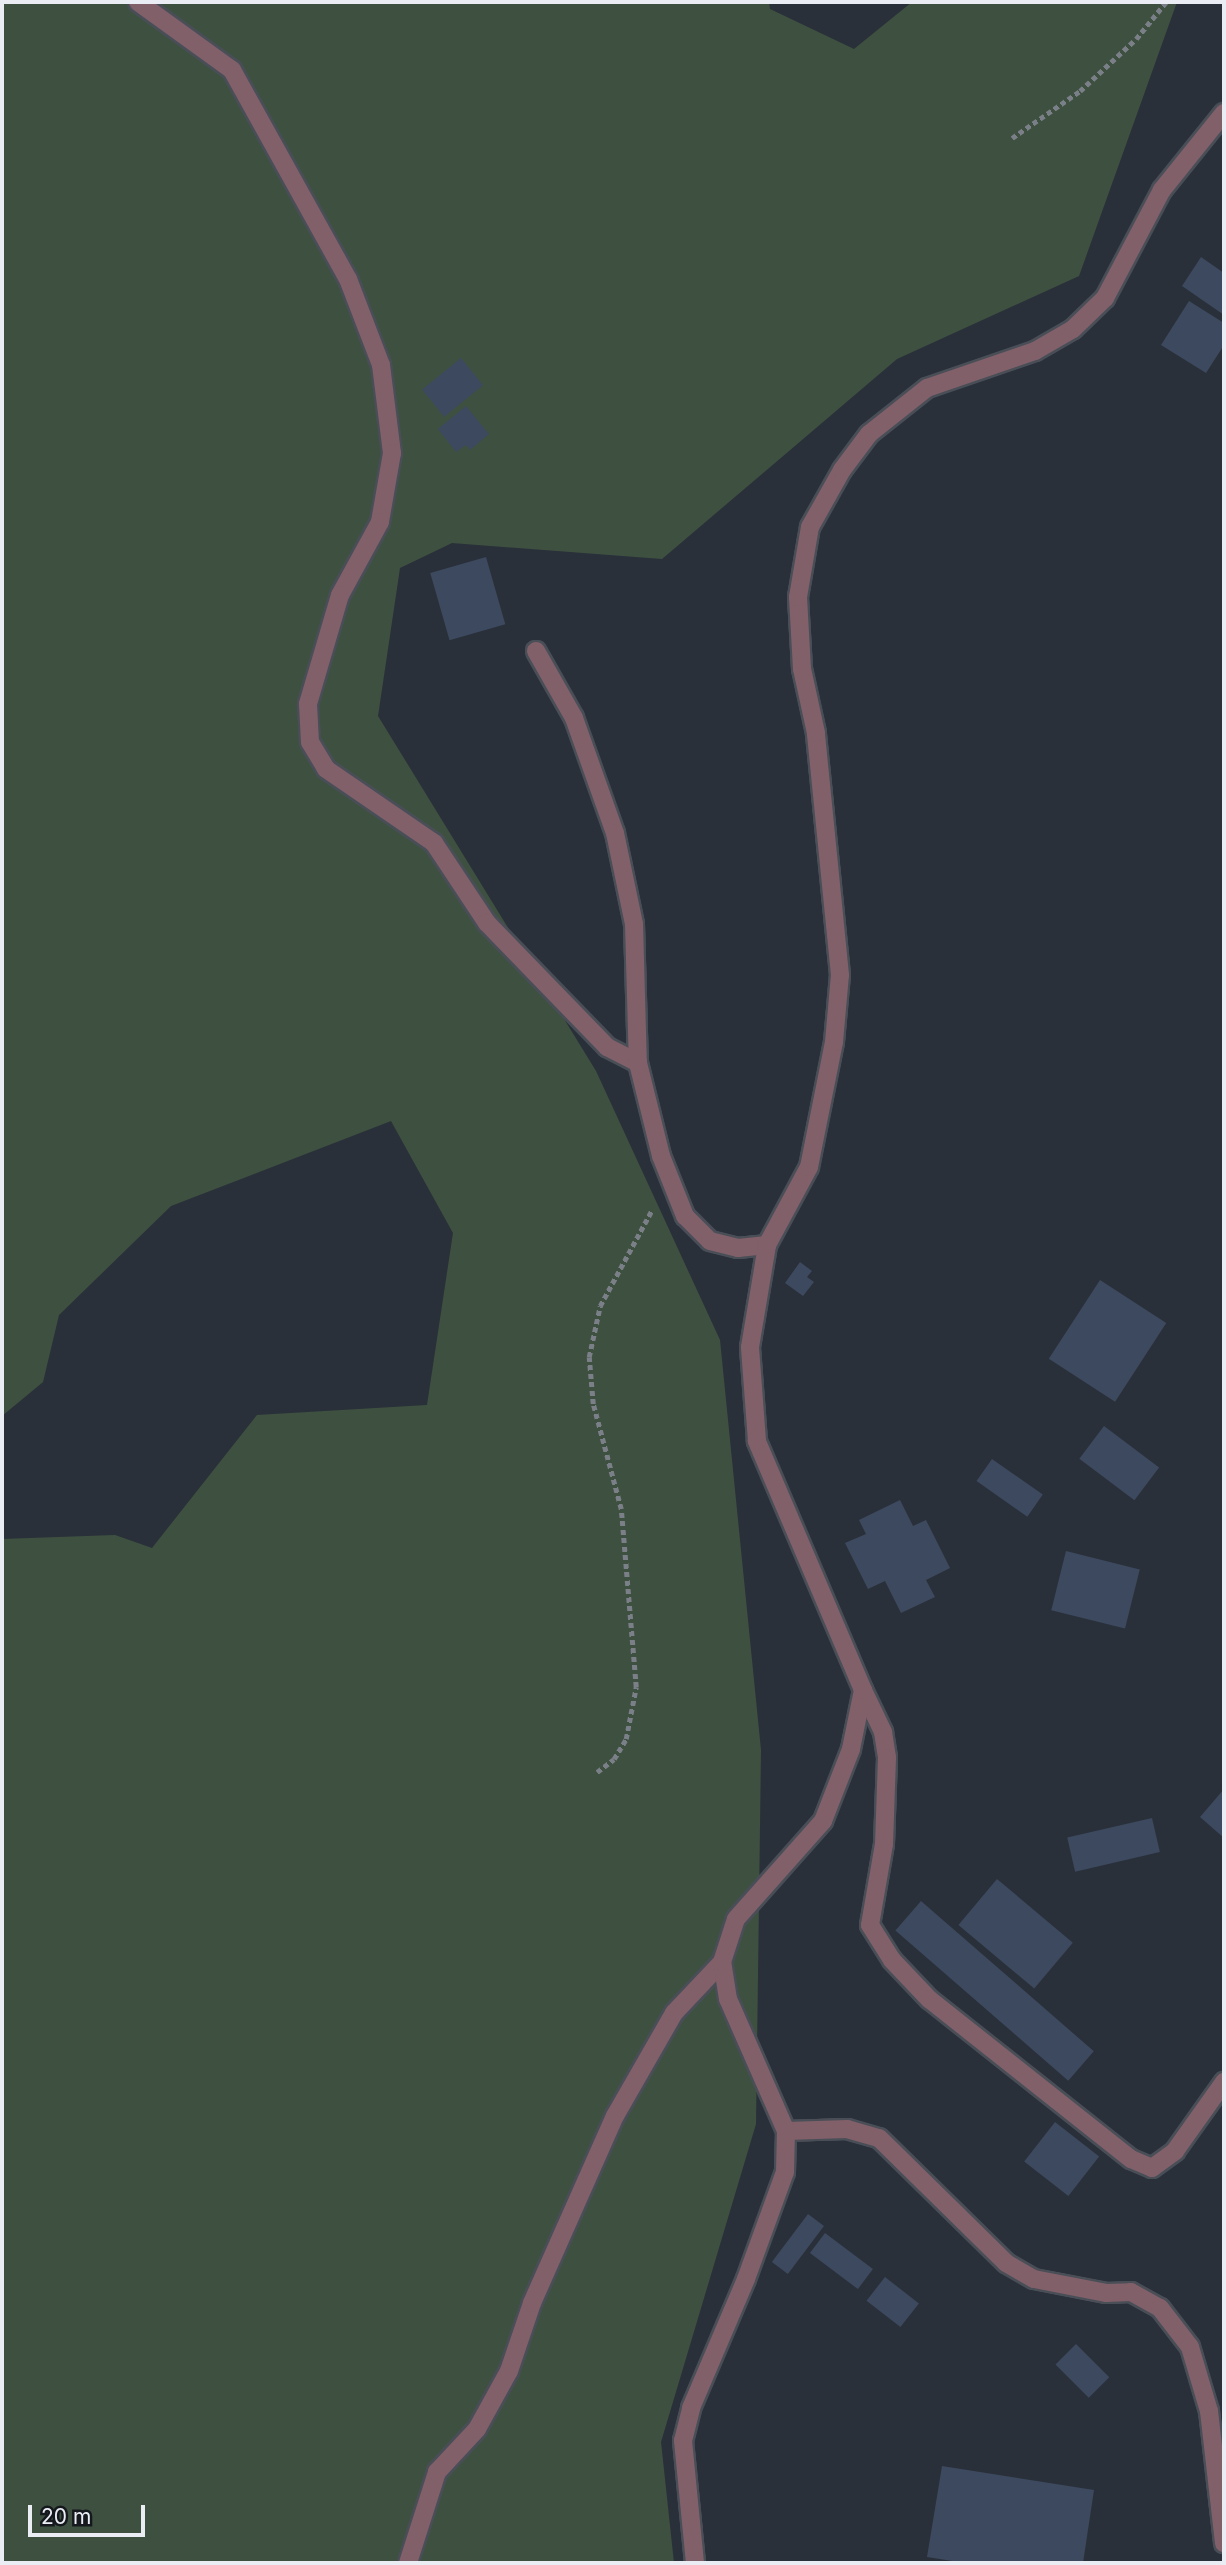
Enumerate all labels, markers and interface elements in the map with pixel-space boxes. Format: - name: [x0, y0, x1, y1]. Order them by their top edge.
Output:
- scale bar: [32, 2492, 149, 2536]
- text: 20 m: [41, 2504, 91, 2529]

